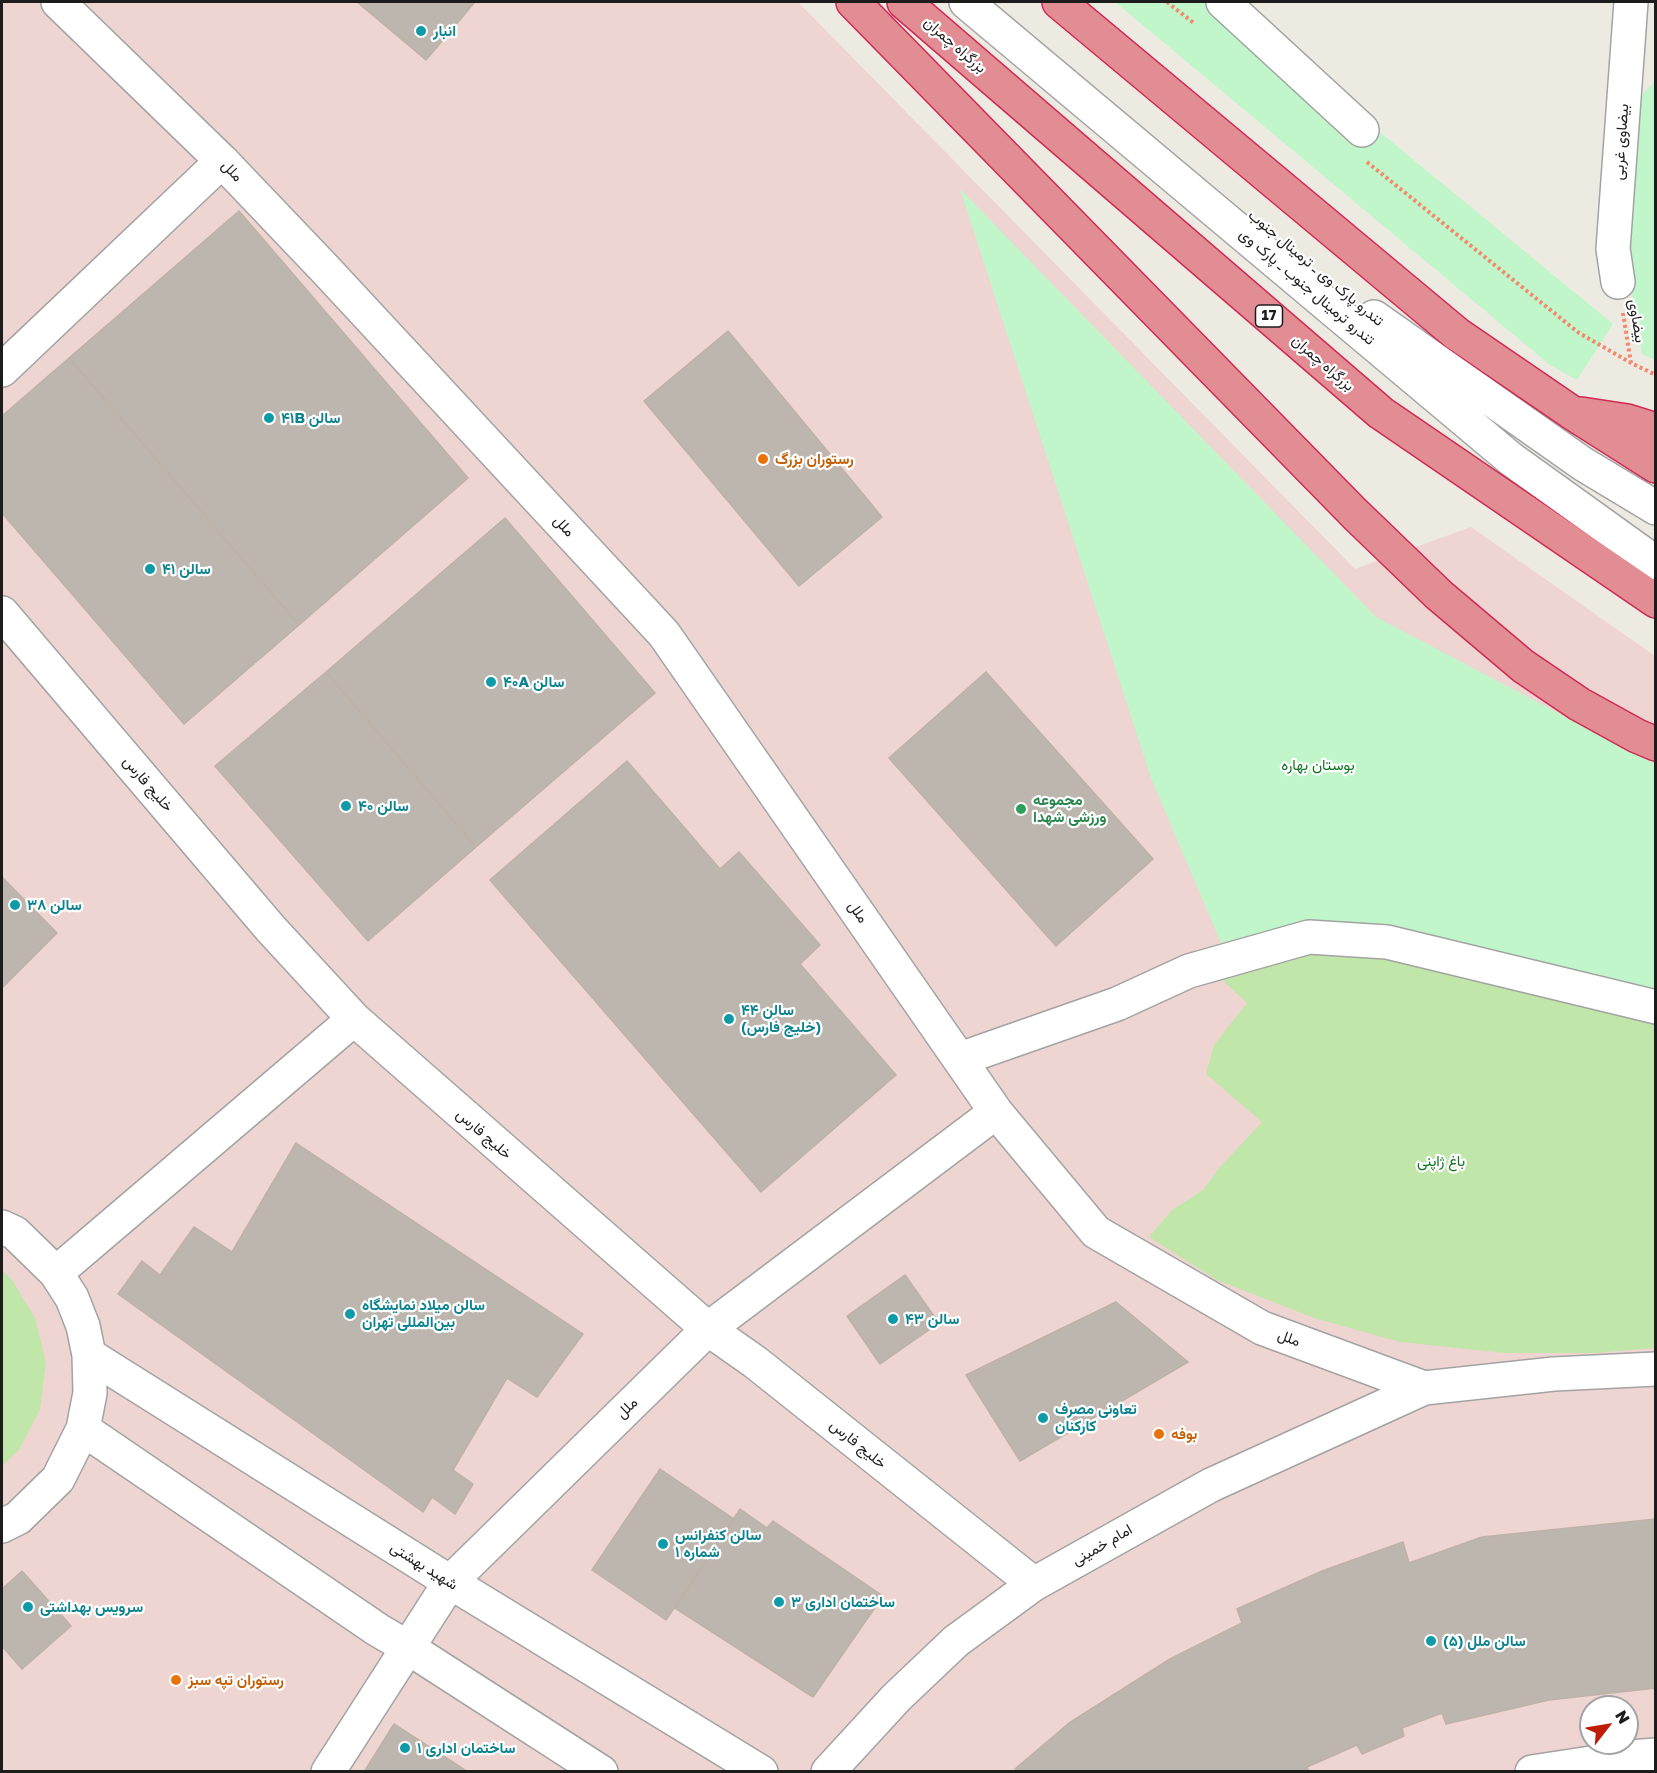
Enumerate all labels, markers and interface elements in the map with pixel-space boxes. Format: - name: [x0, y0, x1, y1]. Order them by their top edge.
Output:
- street label: بزرگراه چمران: [920, 13, 990, 77]
- place label: انبار: [433, 22, 456, 40]
- marker: انبار: [414, 24, 428, 38]
- street label: بیضاوی غربی: [1609, 103, 1633, 181]
- street label: ملل: [218, 157, 246, 185]
- street label: تندرو پارک وی ـ ترمینال جنوب: [1245, 206, 1387, 330]
- street label: تندرو ترمینال جنوب ـ پارک وی: [1236, 225, 1378, 349]
- street label: بیضاوی: [1625, 298, 1649, 344]
- road number: 17: [1256, 305, 1282, 327]
- street label: بزرگراه چمران: [1288, 331, 1358, 395]
- place label: ۴۱B سالن: [281, 409, 340, 427]
- marker: ۴۱B سالن: [262, 411, 276, 425]
- place label: رستوران بزرگ: [775, 450, 854, 468]
- marker: رستوران بزرگ: [756, 452, 770, 466]
- street label: ملل: [550, 512, 578, 540]
- place label: سالن ۴۱: [162, 560, 211, 578]
- marker: سالن ۴۱: [143, 562, 157, 576]
- place label: ۴۰A سالن: [503, 673, 564, 691]
- marker: ۴۰A سالن: [484, 675, 498, 689]
- street label: خلیج فارس: [119, 753, 177, 815]
- park label: بوستان بهاره: [1281, 756, 1355, 774]
- place label: مجموعه ورزشی شهدا: [1033, 791, 1106, 826]
- place label: سالن ۴۰: [358, 797, 409, 815]
- marker: سالن ۴۰: [339, 799, 353, 813]
- marker: مجموعه ورزشی شهدا: [1014, 802, 1028, 816]
- place label: سالن ۳۸: [27, 896, 82, 914]
- street label: ملل: [844, 897, 872, 927]
- marker: سالن ۳۸: [8, 898, 22, 912]
- place label: سالن ۴۴ (خلیج فارس): [741, 1001, 821, 1036]
- marker: سالن ۴۴ (خلیج فارس): [722, 1012, 736, 1026]
- street label: خلیج فارس: [453, 1105, 515, 1163]
- park label: باغ ژاپنی: [1417, 1152, 1465, 1170]
- place label: سالن میلاد نمایشگاه بین‌المللی تهران: [362, 1296, 485, 1331]
- marker: سالن میلاد نمایشگاه بین‌المللی تهران: [343, 1307, 357, 1321]
- place label: سالن ۴۳: [905, 1310, 959, 1328]
- marker: سالن ۴۳: [886, 1312, 900, 1326]
- street label: ملل: [1275, 1326, 1303, 1350]
- street label: ملل: [613, 1394, 641, 1422]
- place label: تعاونی مصرف کارکنان: [1055, 1400, 1137, 1435]
- marker: تعاونی مصرف کارکنان: [1036, 1411, 1050, 1425]
- street label: خلیج فارس: [826, 1416, 890, 1472]
- place label: بوفه: [1171, 1425, 1197, 1443]
- marker: بوفه: [1152, 1427, 1166, 1441]
- street label: امام خمینی: [1069, 1520, 1135, 1570]
- place label: سالن کنفرانس شماره ۱: [675, 1526, 762, 1561]
- marker: سالن کنفرانس شماره ۱: [656, 1537, 670, 1551]
- street label: شهید بهشتی: [387, 1538, 461, 1594]
- place label: ساختمان اداری ۳: [791, 1593, 895, 1611]
- marker: ساختمان اداری ۳: [772, 1595, 786, 1609]
- place label: سرویس بهداشتی: [40, 1598, 143, 1616]
- marker: سرویس بهداشتی: [21, 1600, 35, 1614]
- place label: (۵) سالن ملل: [1443, 1632, 1526, 1650]
- marker: (۵) سالن ملل: [1424, 1634, 1438, 1648]
- place label: رستوران تپه سبز: [188, 1671, 284, 1689]
- marker: رستوران تپه سبز: [169, 1673, 183, 1687]
- north arrow: [1579, 1695, 1639, 1755]
- text: N: [1611, 1706, 1634, 1727]
- place label: ساختمان اداری ۱: [417, 1739, 515, 1757]
- marker: ساختمان اداری ۱: [398, 1741, 412, 1755]

